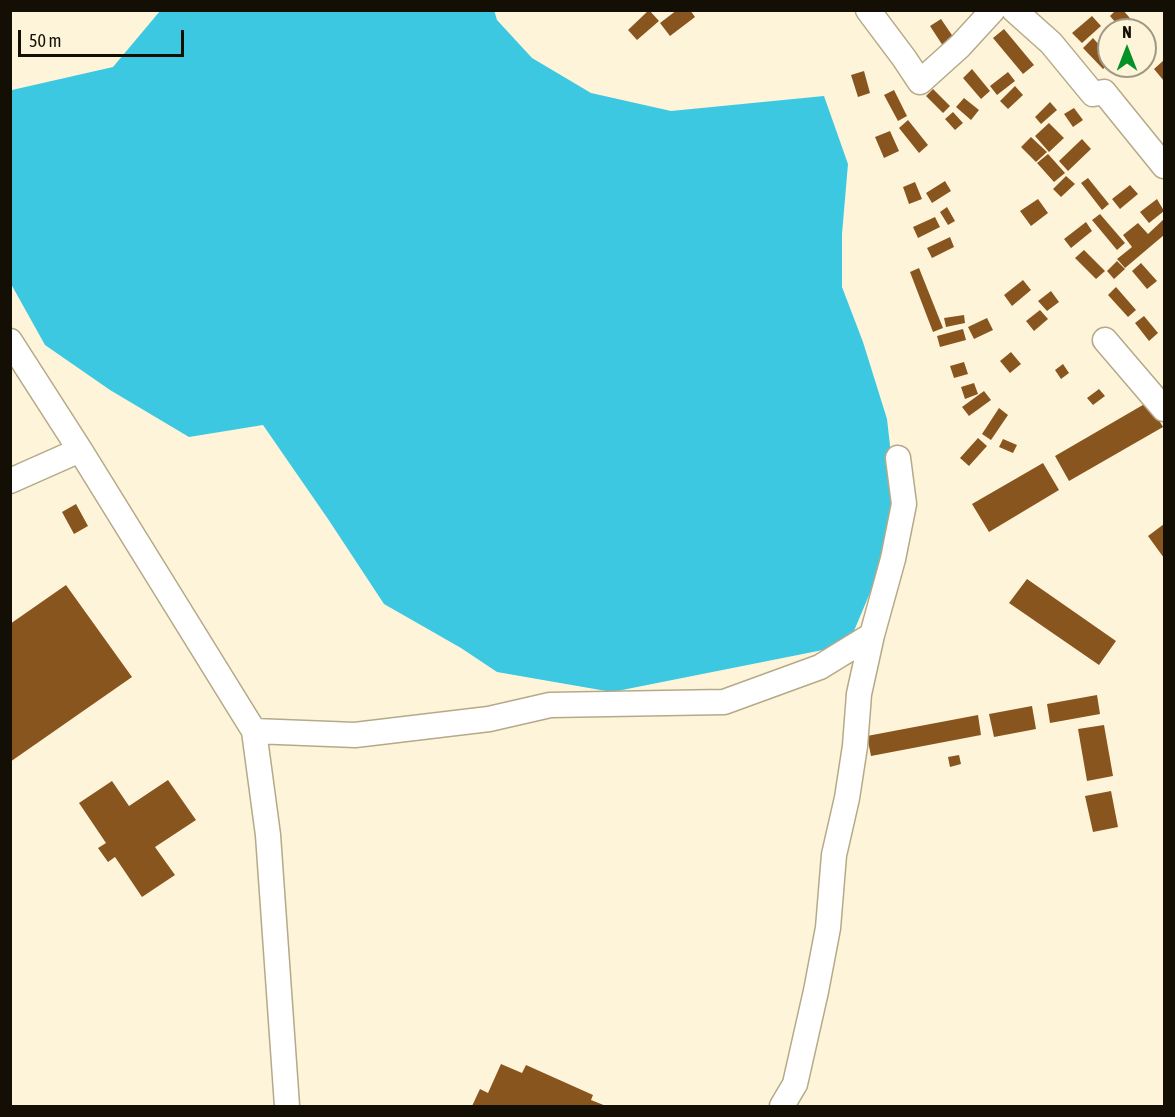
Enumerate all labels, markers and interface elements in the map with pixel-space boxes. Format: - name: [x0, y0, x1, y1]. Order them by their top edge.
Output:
- scale bar: [21, 18, 188, 56]
- north arrow: [1097, 18, 1157, 78]
- text: N: [1122, 23, 1132, 41]
- text: 50 m: [29, 30, 61, 51]

